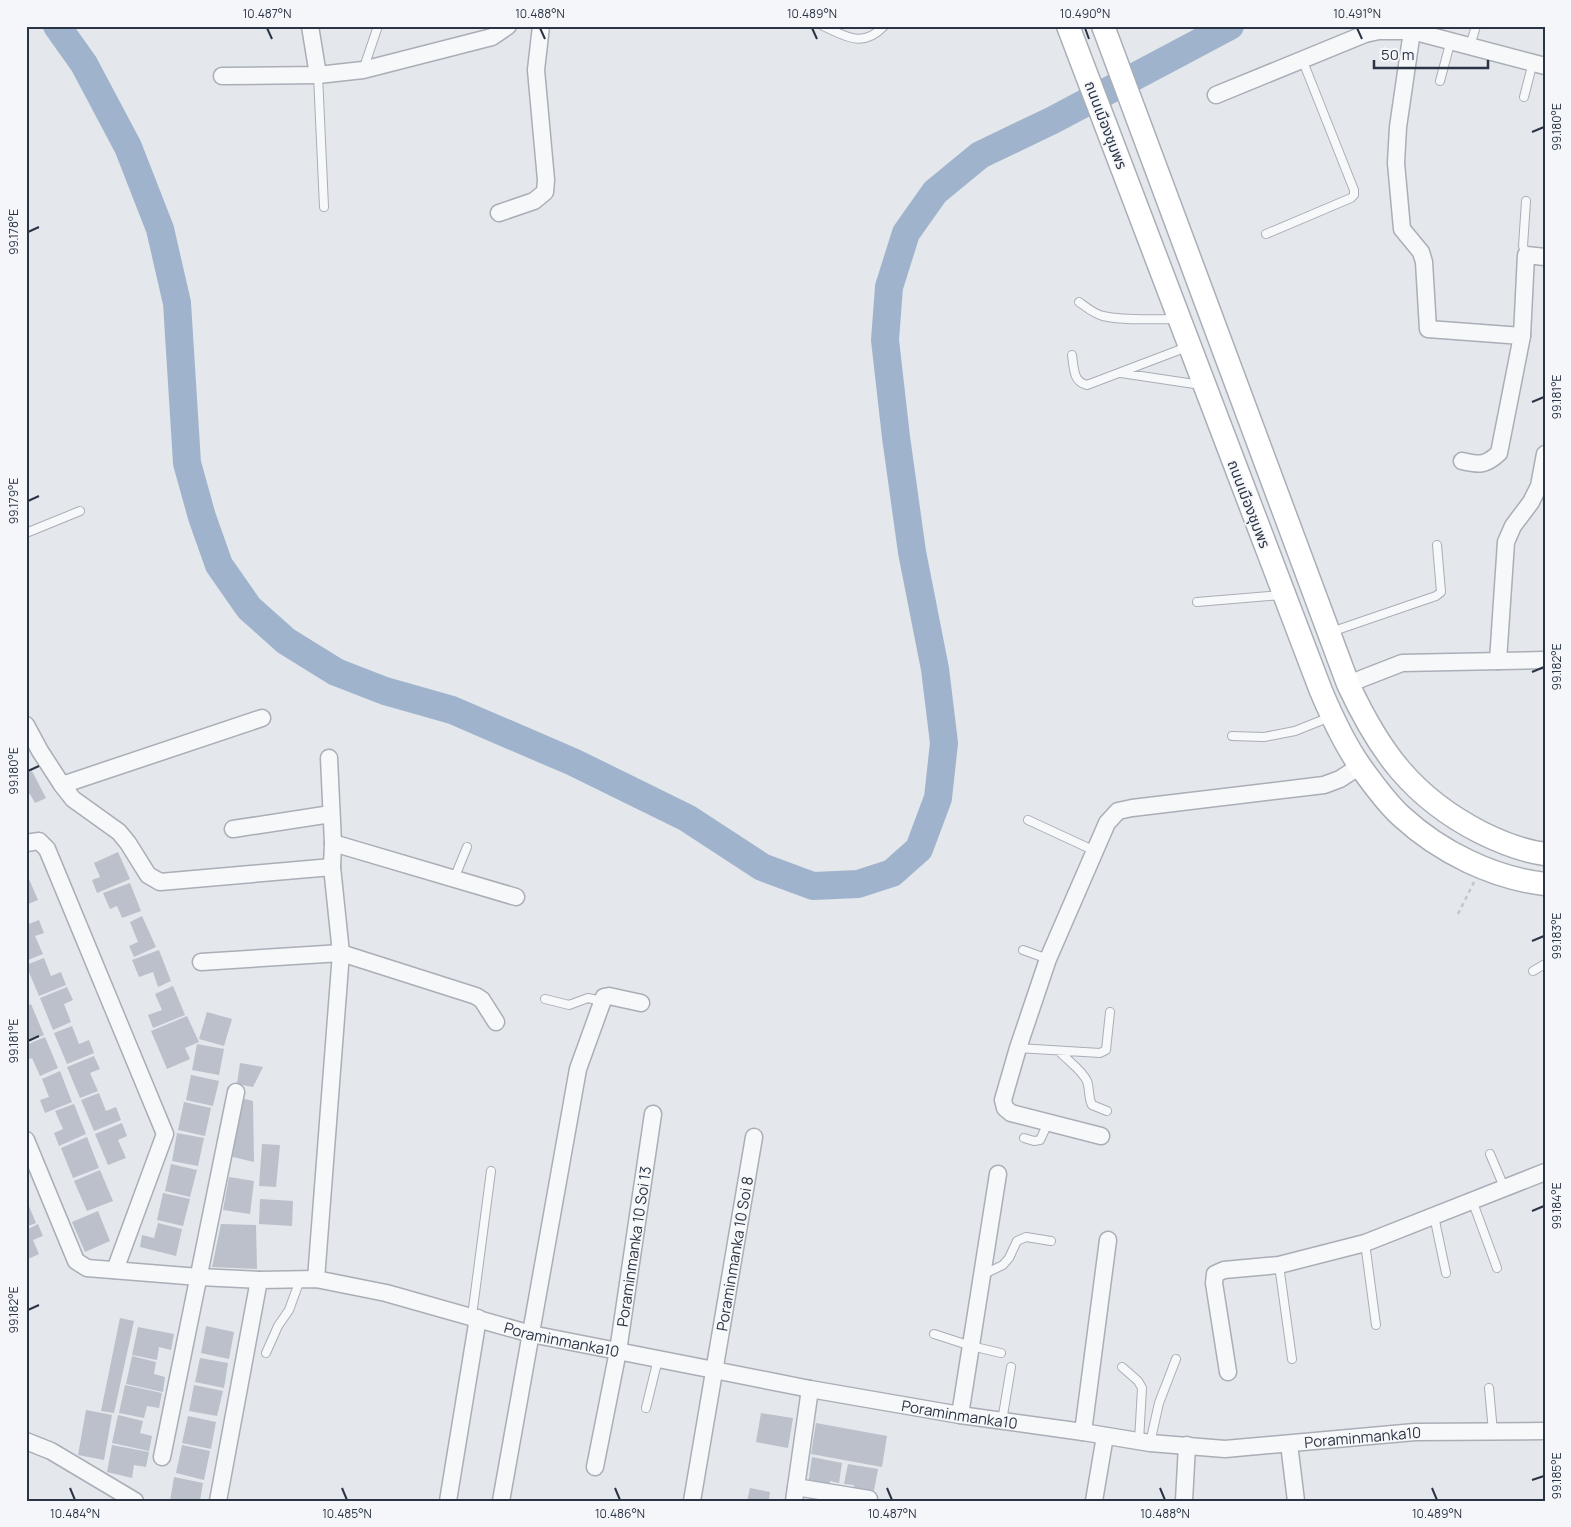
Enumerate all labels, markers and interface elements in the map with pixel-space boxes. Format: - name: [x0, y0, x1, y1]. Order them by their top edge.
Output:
- text: 10.487°N: [243, 5, 291, 22]
- text: 10.488°N: [515, 5, 565, 22]
- text: 10.489°N: [787, 5, 837, 22]
- text: 10.490°N: [1060, 5, 1110, 22]
- text: 10.491°N: [1333, 5, 1381, 22]
- scale bar: [1374, 38, 1487, 70]
- text: 50 m: [1381, 44, 1415, 65]
- street label: ถนนเมืองชุมพร: [1080, 78, 1132, 172]
- text: 99.180°E: [1548, 103, 1565, 151]
- text: 99.178°E: [5, 209, 22, 255]
- text: 99.181°E: [1548, 374, 1565, 419]
- street label: ถนนเมืองชุมพร: [1223, 457, 1275, 551]
- text: 99.179°E: [5, 478, 22, 524]
- text: 99.182°E: [1548, 643, 1565, 690]
- text: 99.180°E: [5, 747, 22, 795]
- text: 99.183°E: [1548, 912, 1565, 959]
- text: 99.181°E: [5, 1018, 22, 1063]
- street label: Poraminmanka 10 Soi 13: [611, 1165, 656, 1328]
- street label: Poraminmanka 10 Soi 8: [711, 1175, 758, 1333]
- text: 99.184°E: [1548, 1182, 1565, 1230]
- text: 99.182°E: [5, 1286, 22, 1333]
- street label: Poraminmanka10: [502, 1316, 621, 1362]
- street label: Poraminmanka10: [900, 1395, 1019, 1433]
- street label: Poraminmanka10: [1303, 1421, 1421, 1452]
- text: 99.185°E: [1548, 1452, 1565, 1500]
- text: 10.484°N: [50, 1505, 100, 1522]
- text: 10.485°N: [322, 1505, 372, 1522]
- text: 10.486°N: [595, 1505, 645, 1522]
- text: 10.487°N: [868, 1505, 916, 1522]
- text: 10.488°N: [1140, 1505, 1190, 1522]
- text: 10.489°N: [1412, 1505, 1462, 1522]

